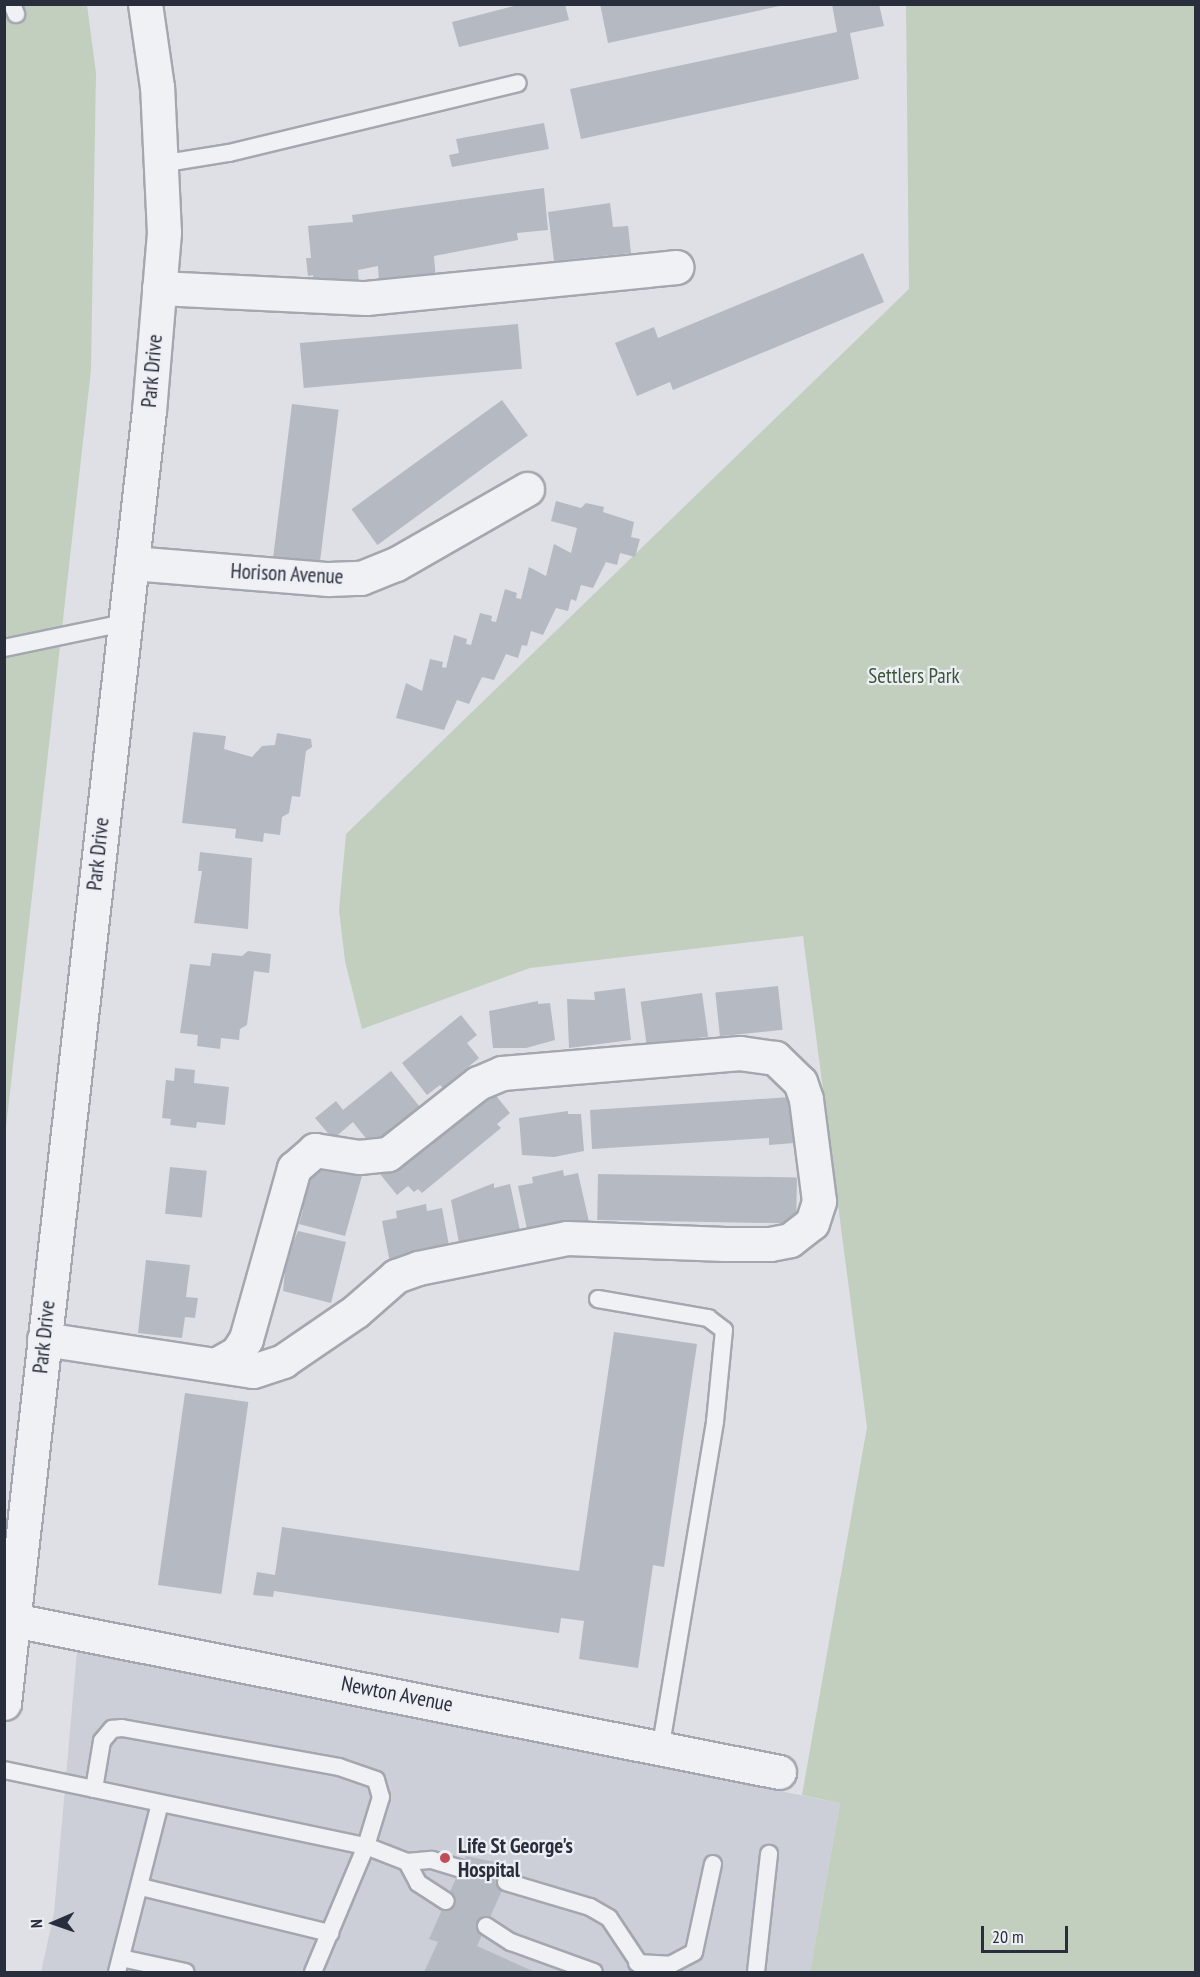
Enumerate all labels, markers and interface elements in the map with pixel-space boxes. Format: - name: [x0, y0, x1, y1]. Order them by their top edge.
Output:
- street label: Park Drive: [136, 333, 168, 409]
- street label: Horison Avenue: [230, 558, 344, 590]
- park label: Settlers Park: [868, 663, 960, 689]
- street label: Park Drive: [82, 816, 114, 892]
- street label: Park Drive: [28, 1299, 60, 1375]
- street label: Newton Avenue: [339, 1671, 455, 1717]
- place label: Life St George's Hospital: [458, 1833, 573, 1883]
- marker: Life St George's Hospital: [436, 1849, 454, 1867]
- north arrow: [24, 1893, 84, 1953]
- scale bar: [984, 1914, 1071, 1952]
- text: N: [26, 1919, 46, 1928]
- text: 20 m: [992, 1925, 1024, 1948]

